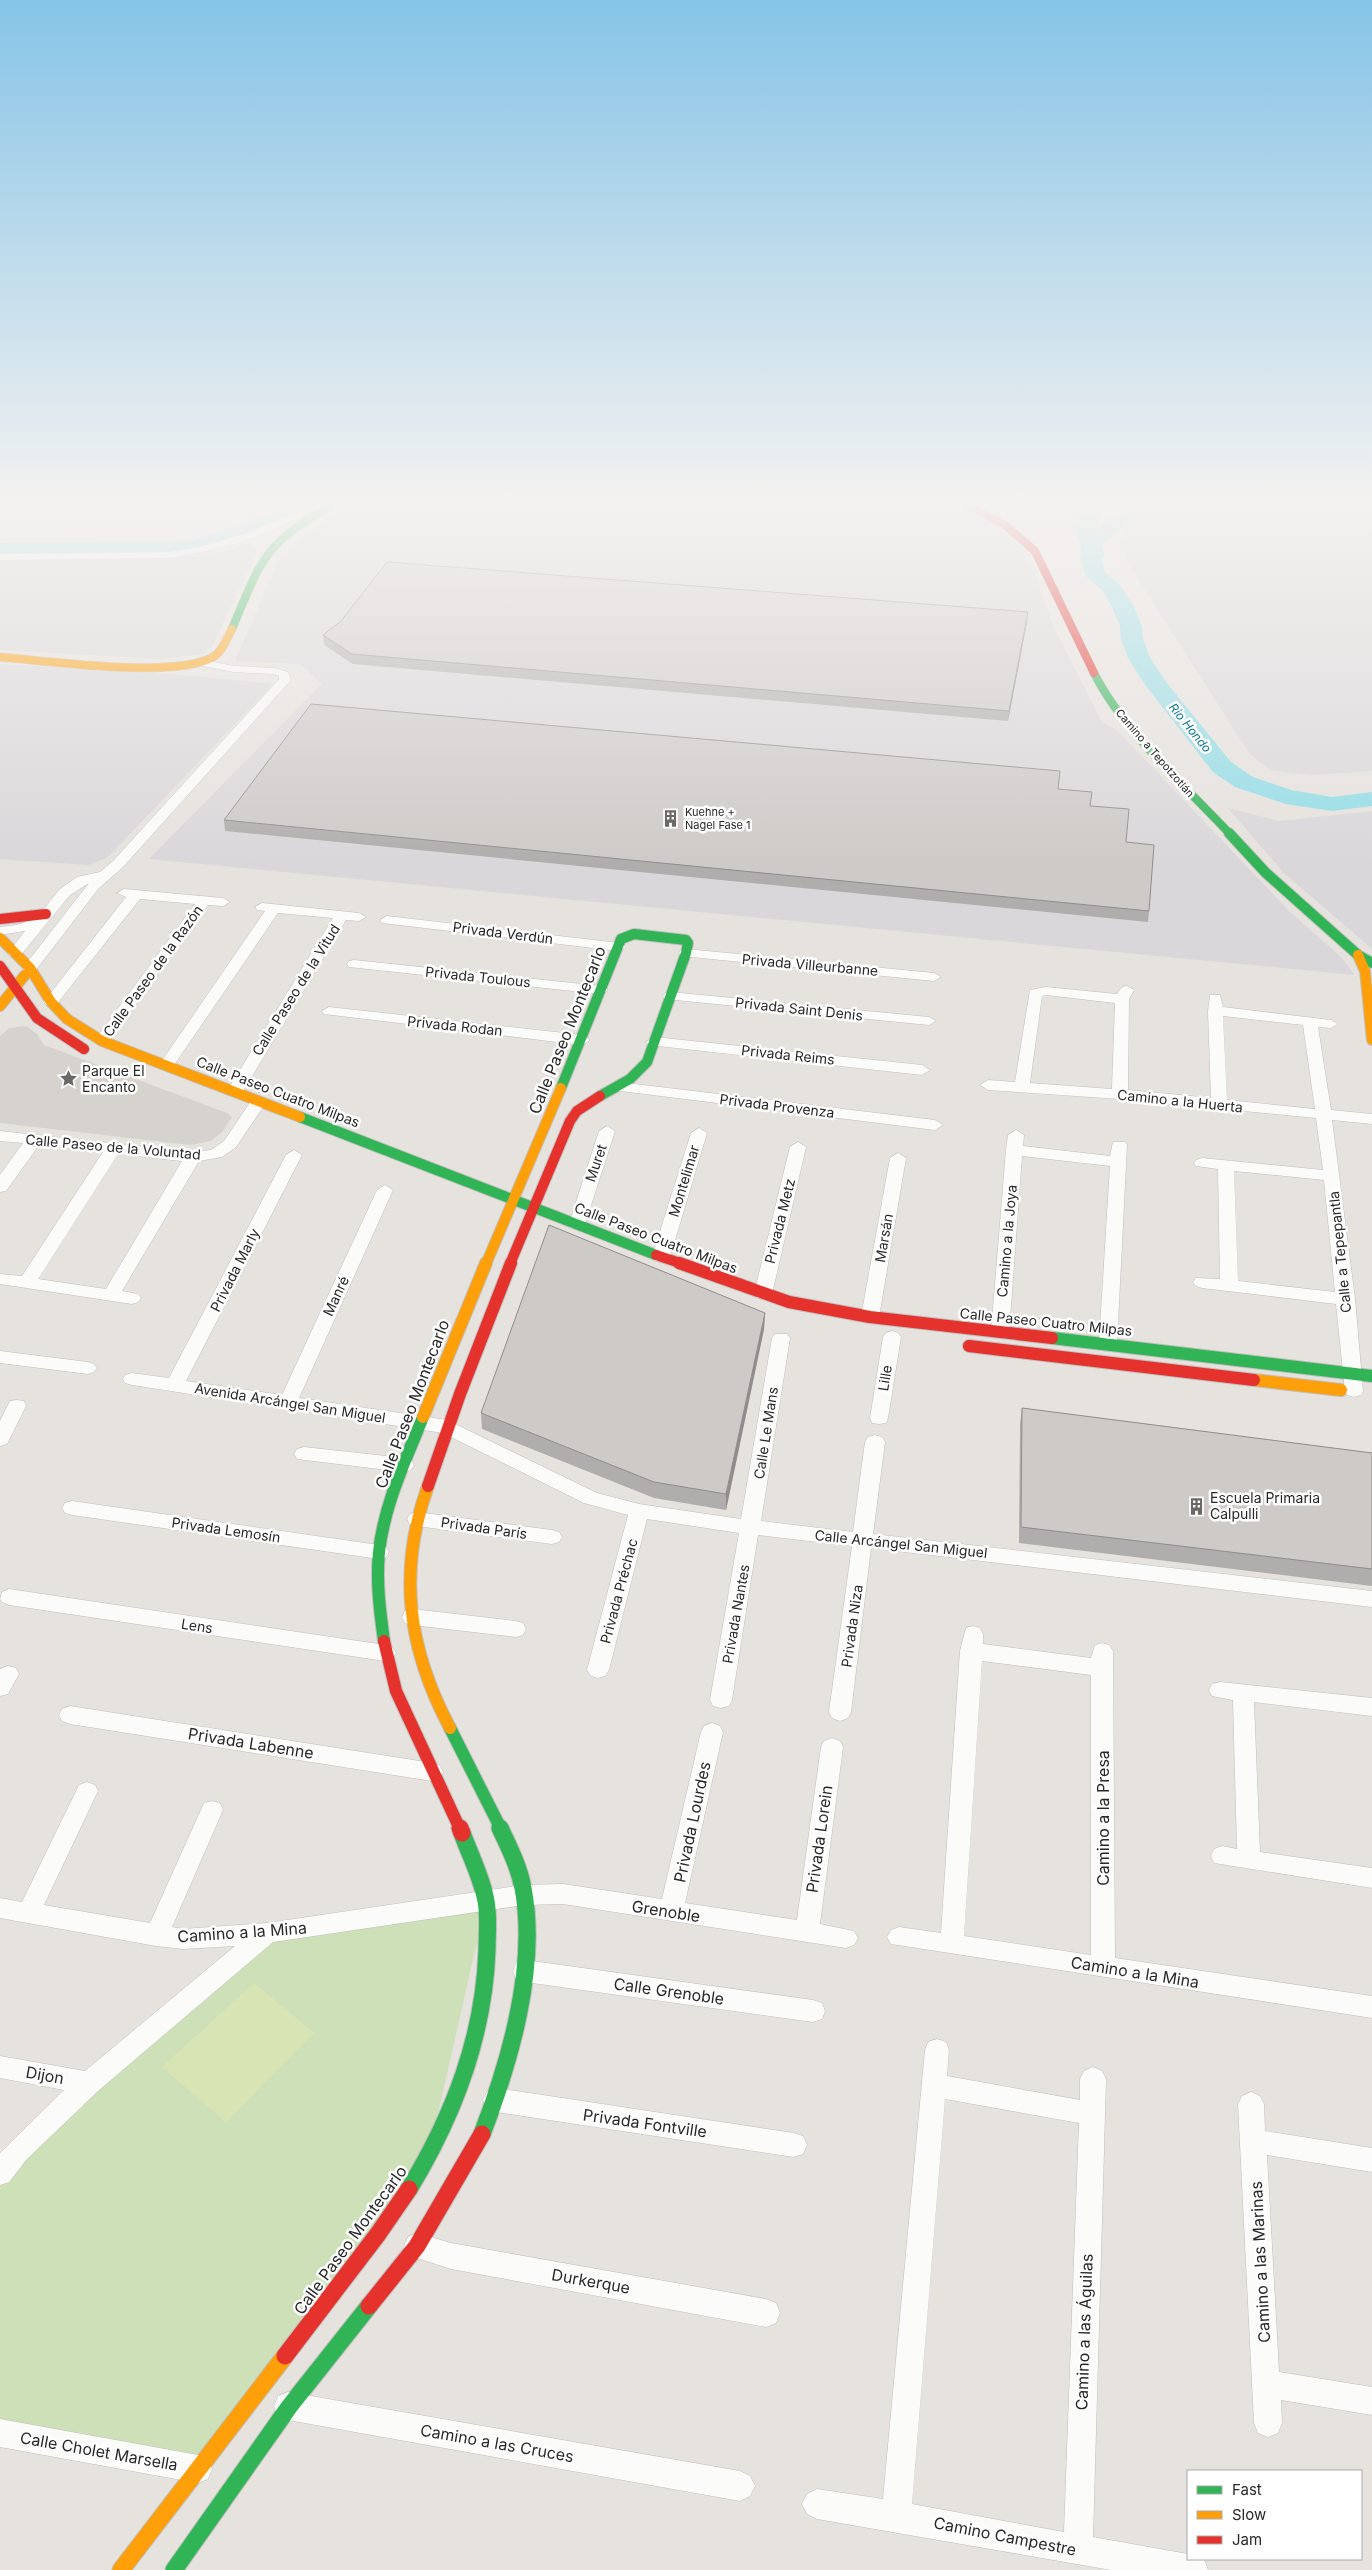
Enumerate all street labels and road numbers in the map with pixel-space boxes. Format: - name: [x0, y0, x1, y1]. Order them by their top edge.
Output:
- street label: Camino a Tepotzotlán: [1113, 706, 1197, 800]
- street label: Calle Paseo de la Razón: [99, 902, 206, 1040]
- street label: Privada Verdún: [452, 918, 554, 947]
- street label: Calle Paseo de la Vitud: [248, 921, 343, 1059]
- street label: Calle Paseo Montecarlo: [524, 943, 610, 1117]
- street label: Privada Villeurbanne: [741, 950, 879, 979]
- street label: Privada Toulous: [424, 963, 532, 990]
- street label: Privada Saint Denis: [734, 993, 864, 1024]
- street label: Privada Rodan: [407, 1012, 504, 1039]
- street label: Privada Reims: [740, 1041, 836, 1068]
- street label: Calle Paseo Cuatro Milpas: [194, 1053, 362, 1131]
- street label: Camino a la Huerta: [1116, 1085, 1244, 1116]
- street label: Privada Provenza: [719, 1090, 835, 1121]
- street label: Calle Paseo de la Voluntad: [25, 1130, 201, 1163]
- street label: Muret: [581, 1141, 610, 1184]
- street label: Montelimar: [665, 1143, 702, 1219]
- street label: Privada Metz: [761, 1177, 798, 1265]
- street label: Camino a la Joya: [993, 1184, 1020, 1298]
- street label: Calle a Tepepantla: [1325, 1190, 1354, 1314]
- street label: Calle Paseo Cuatro Milpas: [572, 1199, 740, 1277]
- street label: Marsán: [871, 1212, 896, 1264]
- street label: Privada Marly: [206, 1225, 263, 1314]
- street label: Manré: [319, 1273, 352, 1318]
- street label: Calle Paseo Cuatro Milpas: [959, 1304, 1133, 1339]
- street label: Calle Paseo Montecarlo: [371, 1317, 453, 1491]
- street label: Lille: [874, 1364, 895, 1392]
- street label: Avenida Arcángel San Miguel: [193, 1379, 387, 1426]
- street label: Calle Le Mans: [750, 1386, 781, 1480]
- street label: Privada Lemosín: [171, 1513, 282, 1546]
- street label: Privada París: [440, 1513, 528, 1542]
- street label: Calle Arcángel San Miguel: [814, 1526, 988, 1561]
- street label: Privada Préchac: [596, 1536, 641, 1645]
- street label: Privada Nantes: [718, 1563, 753, 1665]
- street label: Privada Niza: [837, 1583, 866, 1668]
- street label: Lens: [180, 1615, 214, 1636]
- street label: Privada Labenne: [187, 1723, 315, 1763]
- street label: Camino a la Presa: [1093, 1750, 1113, 1886]
- street label: Privada Lourdes: [669, 1760, 715, 1884]
- street label: Privada Lorein: [802, 1784, 836, 1894]
- street label: Grenoble: [630, 1896, 702, 1926]
- street label: Camino a la Mina: [177, 1917, 307, 1947]
- street label: Camino a la Mina: [1069, 1952, 1201, 1992]
- street label: Calle Grenoble: [612, 1973, 726, 2009]
- street label: Dijon: [24, 2062, 66, 2088]
- street label: Privada Fontville: [582, 2104, 708, 2142]
- street label: Calle Paseo Montecarlo: [289, 2162, 411, 2318]
- street label: Camino a las Marinas: [1246, 2181, 1274, 2343]
- street label: Camino a las Águilas: [1071, 2253, 1097, 2411]
- street label: Durkerque: [550, 2264, 632, 2298]
- street label: Camino a las Cruces: [419, 2420, 575, 2466]
- street label: Calle Cholet Marsella: [19, 2427, 179, 2475]
- street label: Camino Campestre: [932, 2512, 1078, 2560]

